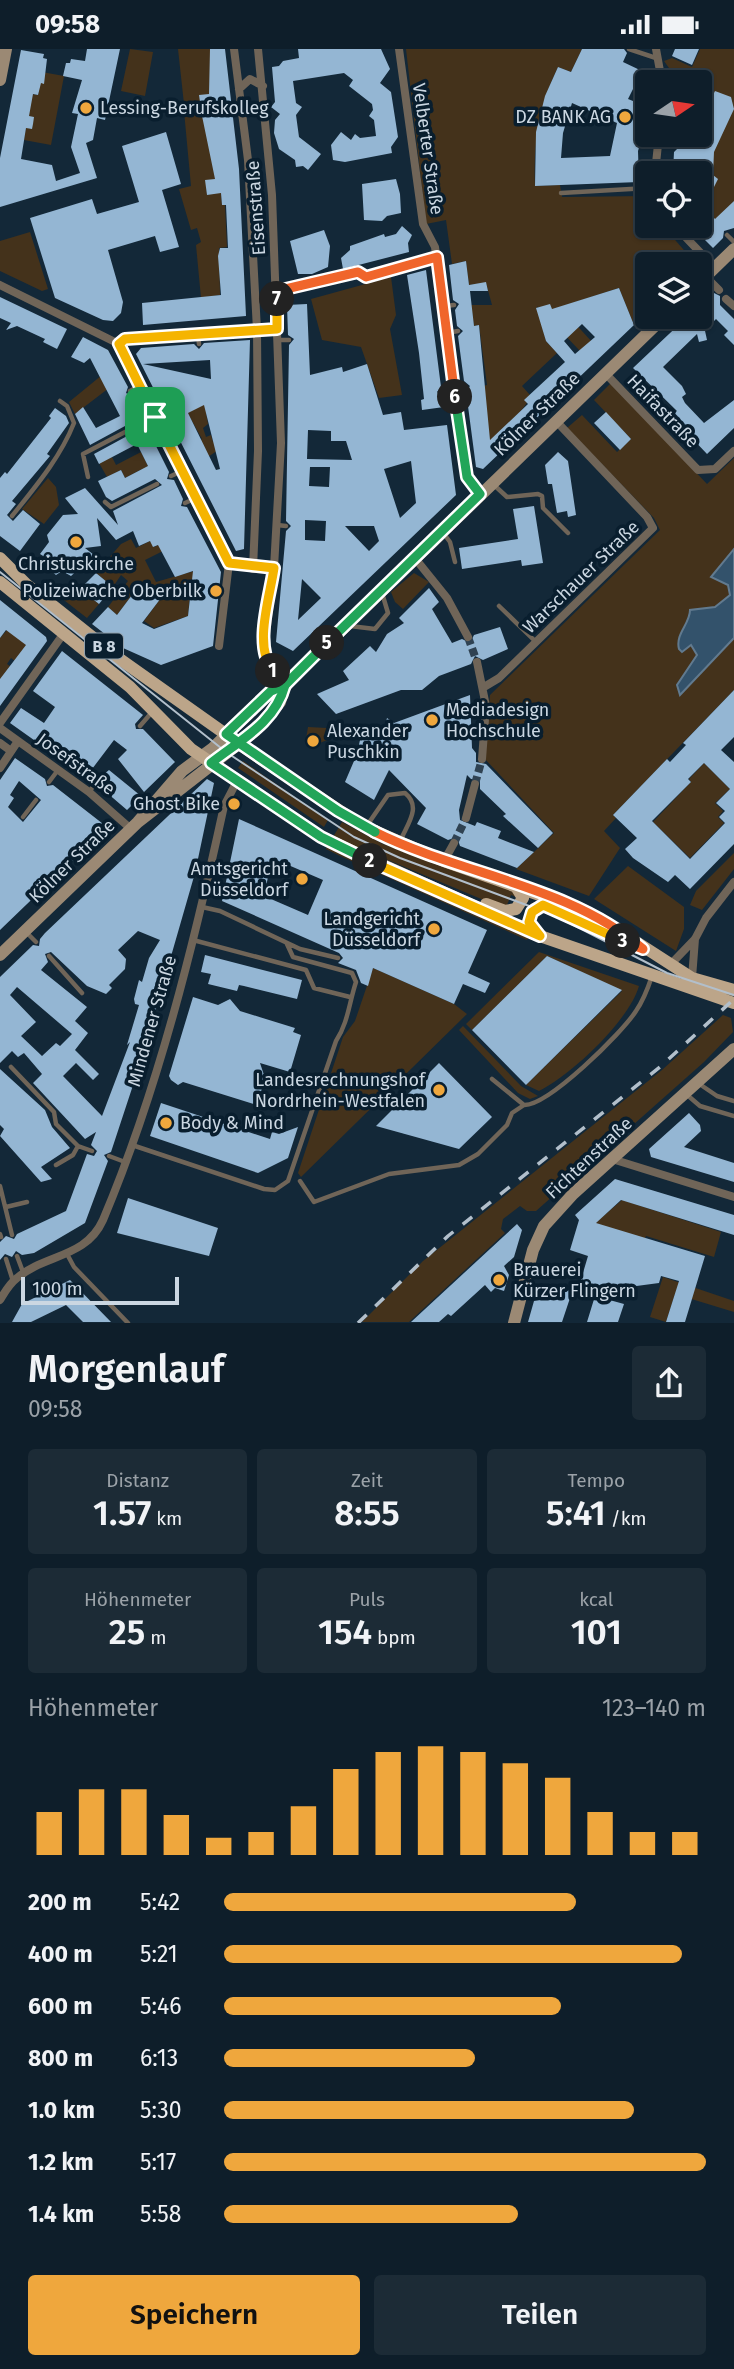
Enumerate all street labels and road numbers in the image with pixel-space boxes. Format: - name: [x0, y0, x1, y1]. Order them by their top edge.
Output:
- street label: Velberter Straße: [408, 82, 448, 216]
- street label: Eisenstraße: [242, 160, 270, 256]
- street label: Kölner Straße: [489, 367, 585, 461]
- street label: Haifastraße: [622, 370, 704, 452]
- street label: Warschauer Straße: [518, 516, 644, 638]
- road number: B 8: [85, 633, 123, 659]
- street label: Josefstraße: [32, 728, 120, 800]
- street label: Kölner Straße: [24, 814, 120, 908]
- street label: Mindener Straße: [123, 953, 181, 1089]
- street label: Fichtenstraße: [541, 1112, 637, 1204]

